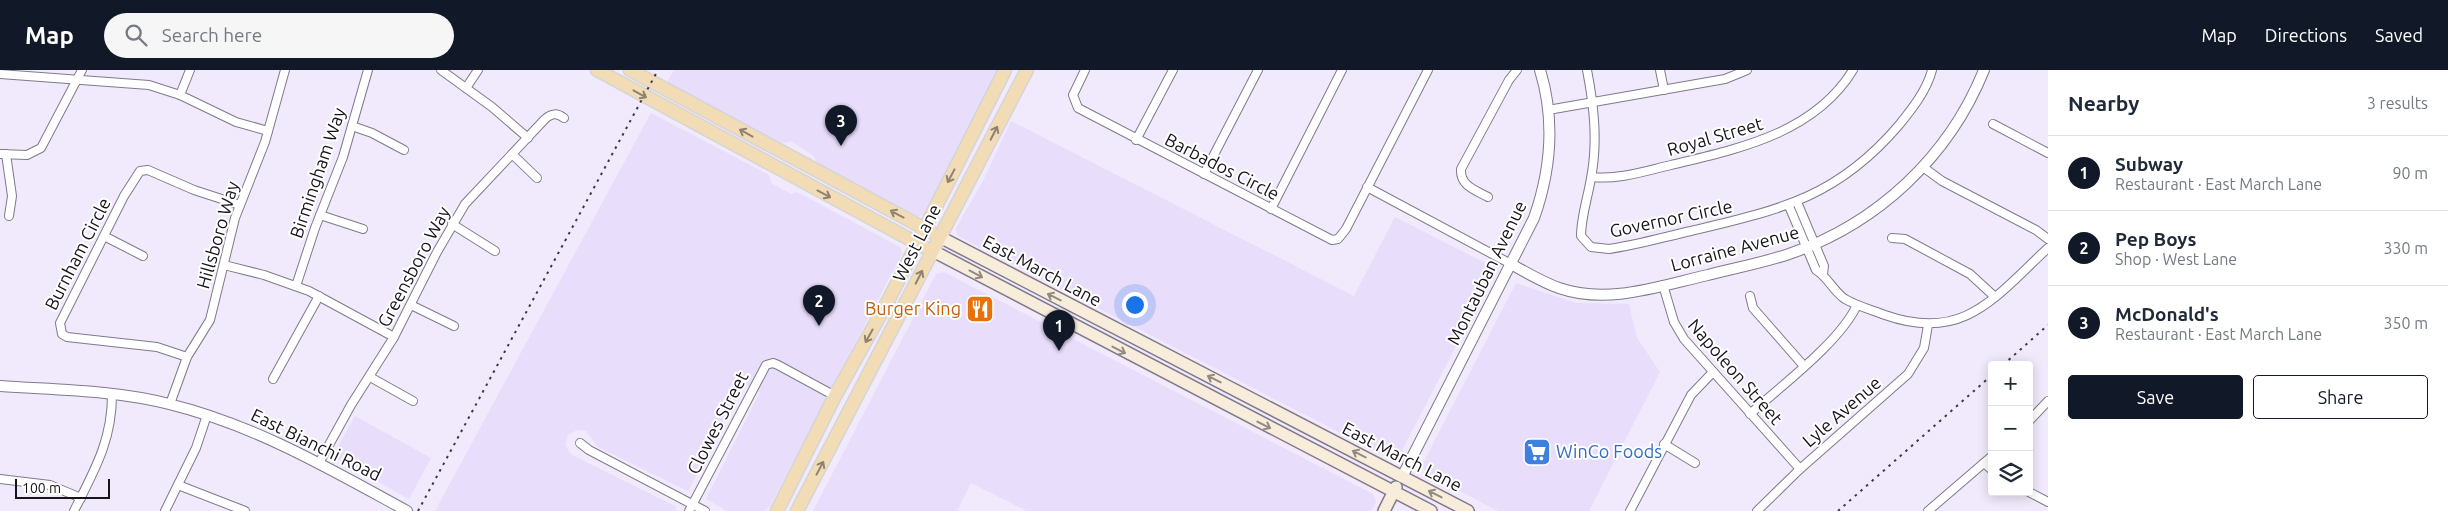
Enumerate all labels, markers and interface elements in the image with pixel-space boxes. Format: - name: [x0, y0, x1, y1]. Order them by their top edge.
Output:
- search box: [104, 13, 454, 58]
- icon: search: [122, 21, 150, 49]
- text: Map: [25, 22, 74, 49]
- text: Search here: [162, 24, 262, 46]
- text: Map: [2201, 25, 2237, 45]
- text: Directions: [2265, 25, 2347, 45]
- text: Saved: [2375, 25, 2423, 45]
- one-way arrow: [632, 89, 646, 99]
- text: Nearby: [2068, 91, 2139, 115]
- text: 3 results: [2367, 94, 2428, 112]
- street label: Birmingham Way: [285, 105, 349, 240]
- pin: 3: [825, 105, 857, 146]
- street label: Royal Street: [1665, 113, 1765, 159]
- one-way arrow: [990, 126, 999, 141]
- one-way arrow: [739, 128, 754, 138]
- street label: Barbados Circle: [1162, 129, 1283, 204]
- text: Subway: [2115, 153, 2183, 175]
- text: 1: [2079, 164, 2089, 182]
- text: 90 m: [2392, 164, 2428, 182]
- one-way arrow: [946, 168, 956, 183]
- text: Restaurant · East March Lane: [2115, 175, 2322, 193]
- street label: Hillsboro Way: [192, 178, 242, 291]
- one-way arrow: [817, 189, 832, 199]
- street label: Burnham Circle: [40, 194, 114, 313]
- street label: Governor Circle: [1608, 195, 1734, 241]
- street label: Montauban Avenue: [1443, 197, 1530, 348]
- street label: West Lane: [888, 201, 944, 285]
- street label: Greensboro Way: [373, 203, 453, 330]
- one-way arrow: [890, 209, 905, 218]
- street label: Lorraine Avenue: [1668, 221, 1801, 275]
- text: Pep Boys: [2115, 228, 2196, 250]
- street label: East March Lane: [980, 230, 1105, 310]
- text: 2: [2079, 239, 2089, 257]
- text: 330 m: [2383, 239, 2428, 257]
- text: Shop · West Lane: [2115, 250, 2237, 268]
- one-way arrow: [968, 269, 983, 279]
- one-way arrow: [915, 270, 924, 285]
- pin: 2: [803, 285, 835, 326]
- one-way arrow: [1047, 292, 1062, 301]
- your location: [1122, 292, 1148, 318]
- restaurant icon: Burger King: [965, 294, 995, 324]
- place label: Burger King: [865, 298, 961, 318]
- text: McDonald's: [2115, 303, 2219, 325]
- pin: 1: [1043, 310, 1075, 351]
- text: 3: [2079, 314, 2089, 332]
- text: 350 m: [2383, 314, 2428, 332]
- street label: Napoleon Street: [1685, 315, 1787, 428]
- text: Restaurant · East March Lane: [2115, 325, 2322, 343]
- one-way arrow: [864, 328, 874, 343]
- one-way arrow: [1112, 345, 1127, 355]
- map controls: [1988, 361, 2033, 496]
- button: +: [1988, 361, 2033, 406]
- street label: Clowes Street: [683, 368, 752, 477]
- street label: Lyle Avenue: [1798, 372, 1885, 451]
- one-way arrow: [1207, 374, 1222, 384]
- button: Save: [2068, 375, 2243, 419]
- button: Share: [2253, 375, 2428, 419]
- street label: East Bianchi Road: [248, 404, 385, 484]
- button: −: [1988, 406, 2033, 451]
- street label: East March Lane: [1339, 417, 1466, 495]
- one-way arrow: [1256, 420, 1271, 430]
- supermarket icon: WinCo Foods: [1522, 437, 1552, 467]
- place label: WinCo Foods: [1556, 441, 1662, 461]
- one-way arrow: [1351, 449, 1366, 459]
- button: layers: [1988, 451, 2033, 496]
- one-way arrow: [816, 461, 825, 476]
- scale bar: [15, 476, 110, 499]
- text: 100 m: [22, 480, 61, 496]
- one-way arrow: [1428, 489, 1443, 498]

